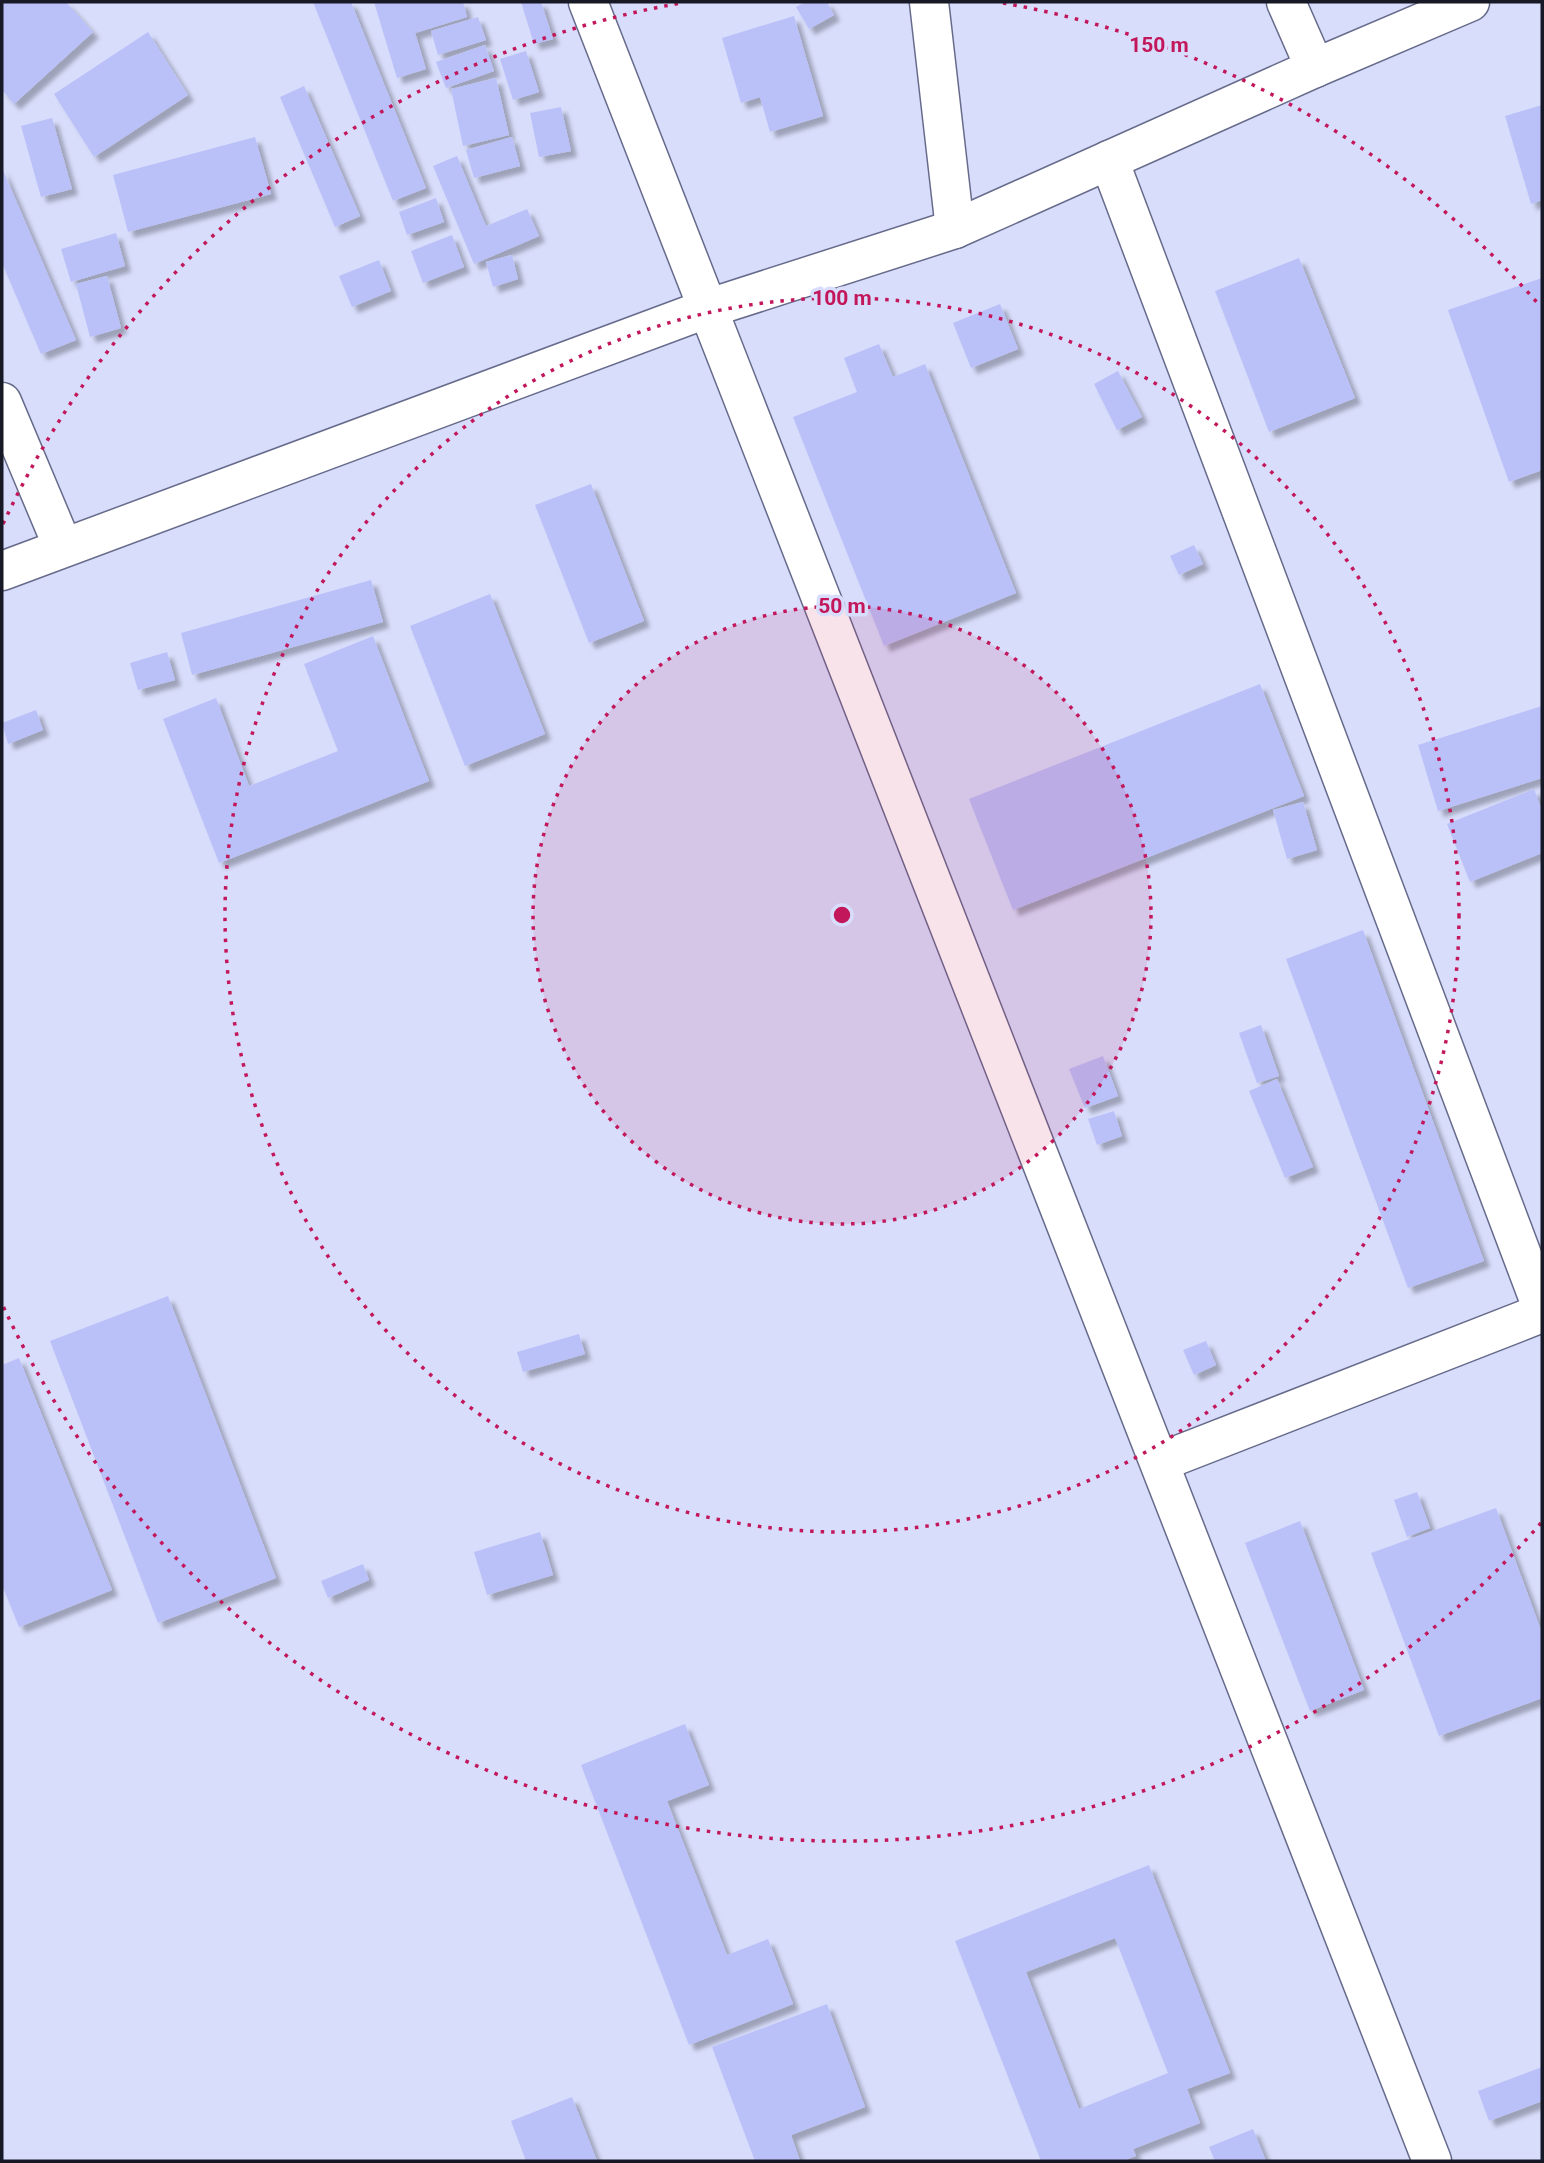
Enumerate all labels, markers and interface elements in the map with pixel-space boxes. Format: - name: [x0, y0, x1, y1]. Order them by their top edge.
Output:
- text: 150 m: [1129, 33, 1189, 57]
- text: 100 m: [812, 286, 872, 310]
- text: 50 m: [818, 594, 866, 618]
- centre of rings: [830, 903, 854, 927]

